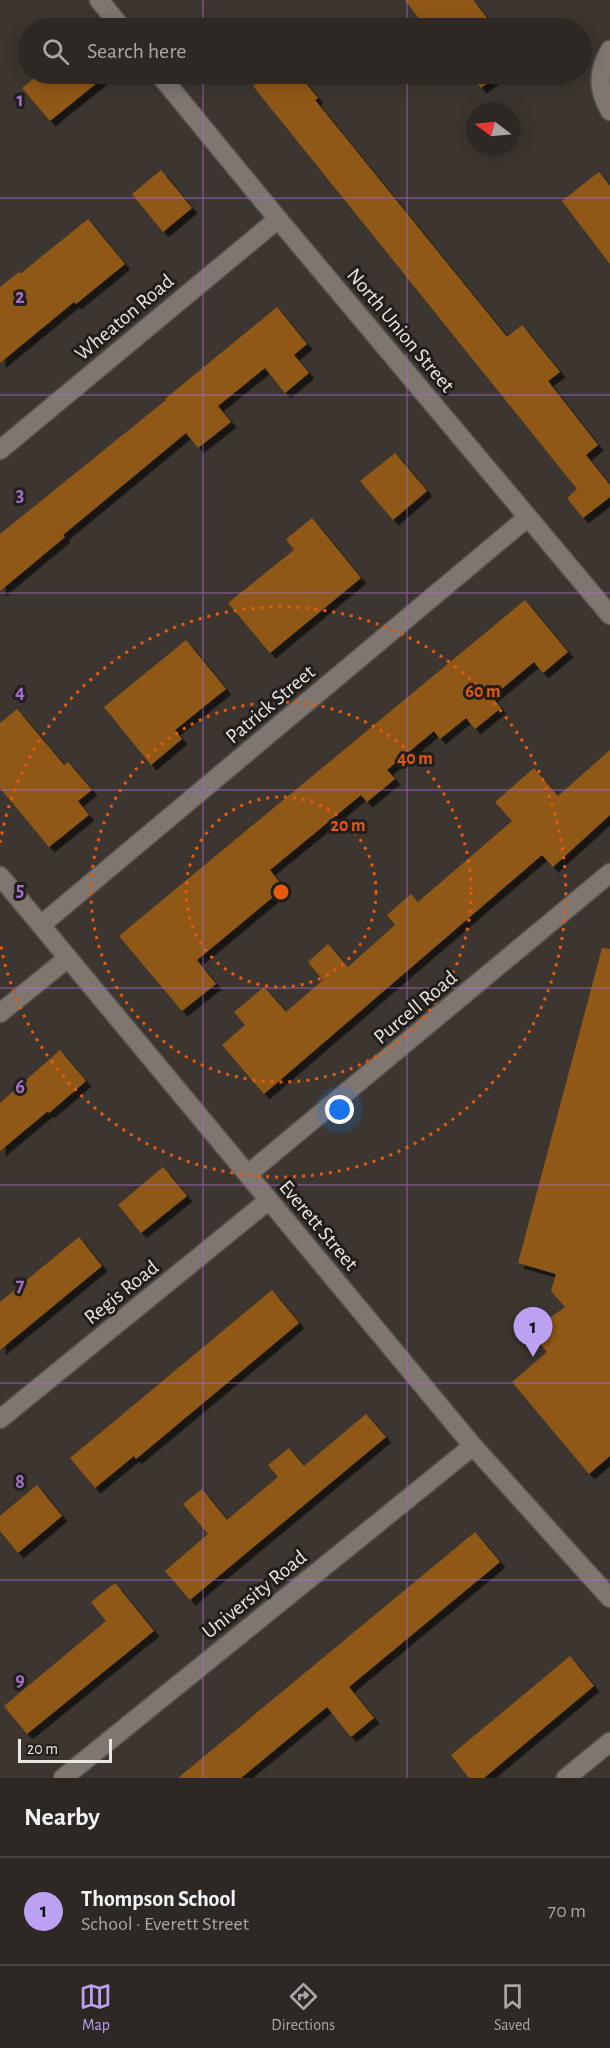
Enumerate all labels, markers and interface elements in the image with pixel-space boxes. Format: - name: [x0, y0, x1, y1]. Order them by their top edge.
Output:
- search box: [18, 18, 592, 84]
- icon: search: [39, 35, 72, 68]
- text: Search here: [87, 40, 186, 62]
- text: 1: [16, 90, 24, 110]
- north arrow: [466, 102, 520, 156]
- street label: North Union Street: [343, 264, 458, 396]
- street label: Wheaton Road: [71, 270, 178, 364]
- text: 2: [15, 287, 25, 307]
- text: 3: [16, 485, 24, 505]
- street label: Patrick Street: [222, 661, 319, 748]
- text: 4: [15, 682, 25, 702]
- text: 60 m: [465, 683, 501, 701]
- text: 40 m: [397, 750, 433, 768]
- text: 20 m: [330, 817, 366, 835]
- text: 5: [16, 880, 24, 900]
- centre of rings: [271, 882, 291, 902]
- street label: Purcell Road: [370, 967, 461, 1048]
- text: 6: [15, 1077, 25, 1097]
- your location: [325, 1095, 354, 1124]
- street label: Everett Street: [275, 1176, 362, 1275]
- street label: Regis Road: [80, 1256, 162, 1328]
- text: 7: [16, 1275, 25, 1295]
- pin: 1: [514, 1308, 552, 1357]
- text: 8: [15, 1472, 25, 1492]
- street label: University Road: [198, 1546, 311, 1643]
- text: 9: [15, 1670, 25, 1690]
- scale bar: [18, 1736, 112, 1764]
- text: 20 m: [27, 1741, 58, 1757]
- text: Nearby: [24, 1804, 100, 1830]
- text: Thompson School: [81, 1888, 236, 1910]
- text: 1: [40, 1901, 47, 1921]
- text: 70 m: [548, 1901, 586, 1921]
- text: School · Everett Street: [81, 1914, 249, 1934]
- tab: Map: [79, 1980, 112, 2035]
- tab: Directions: [271, 1980, 335, 2035]
- tab: Saved: [494, 1980, 531, 2035]

